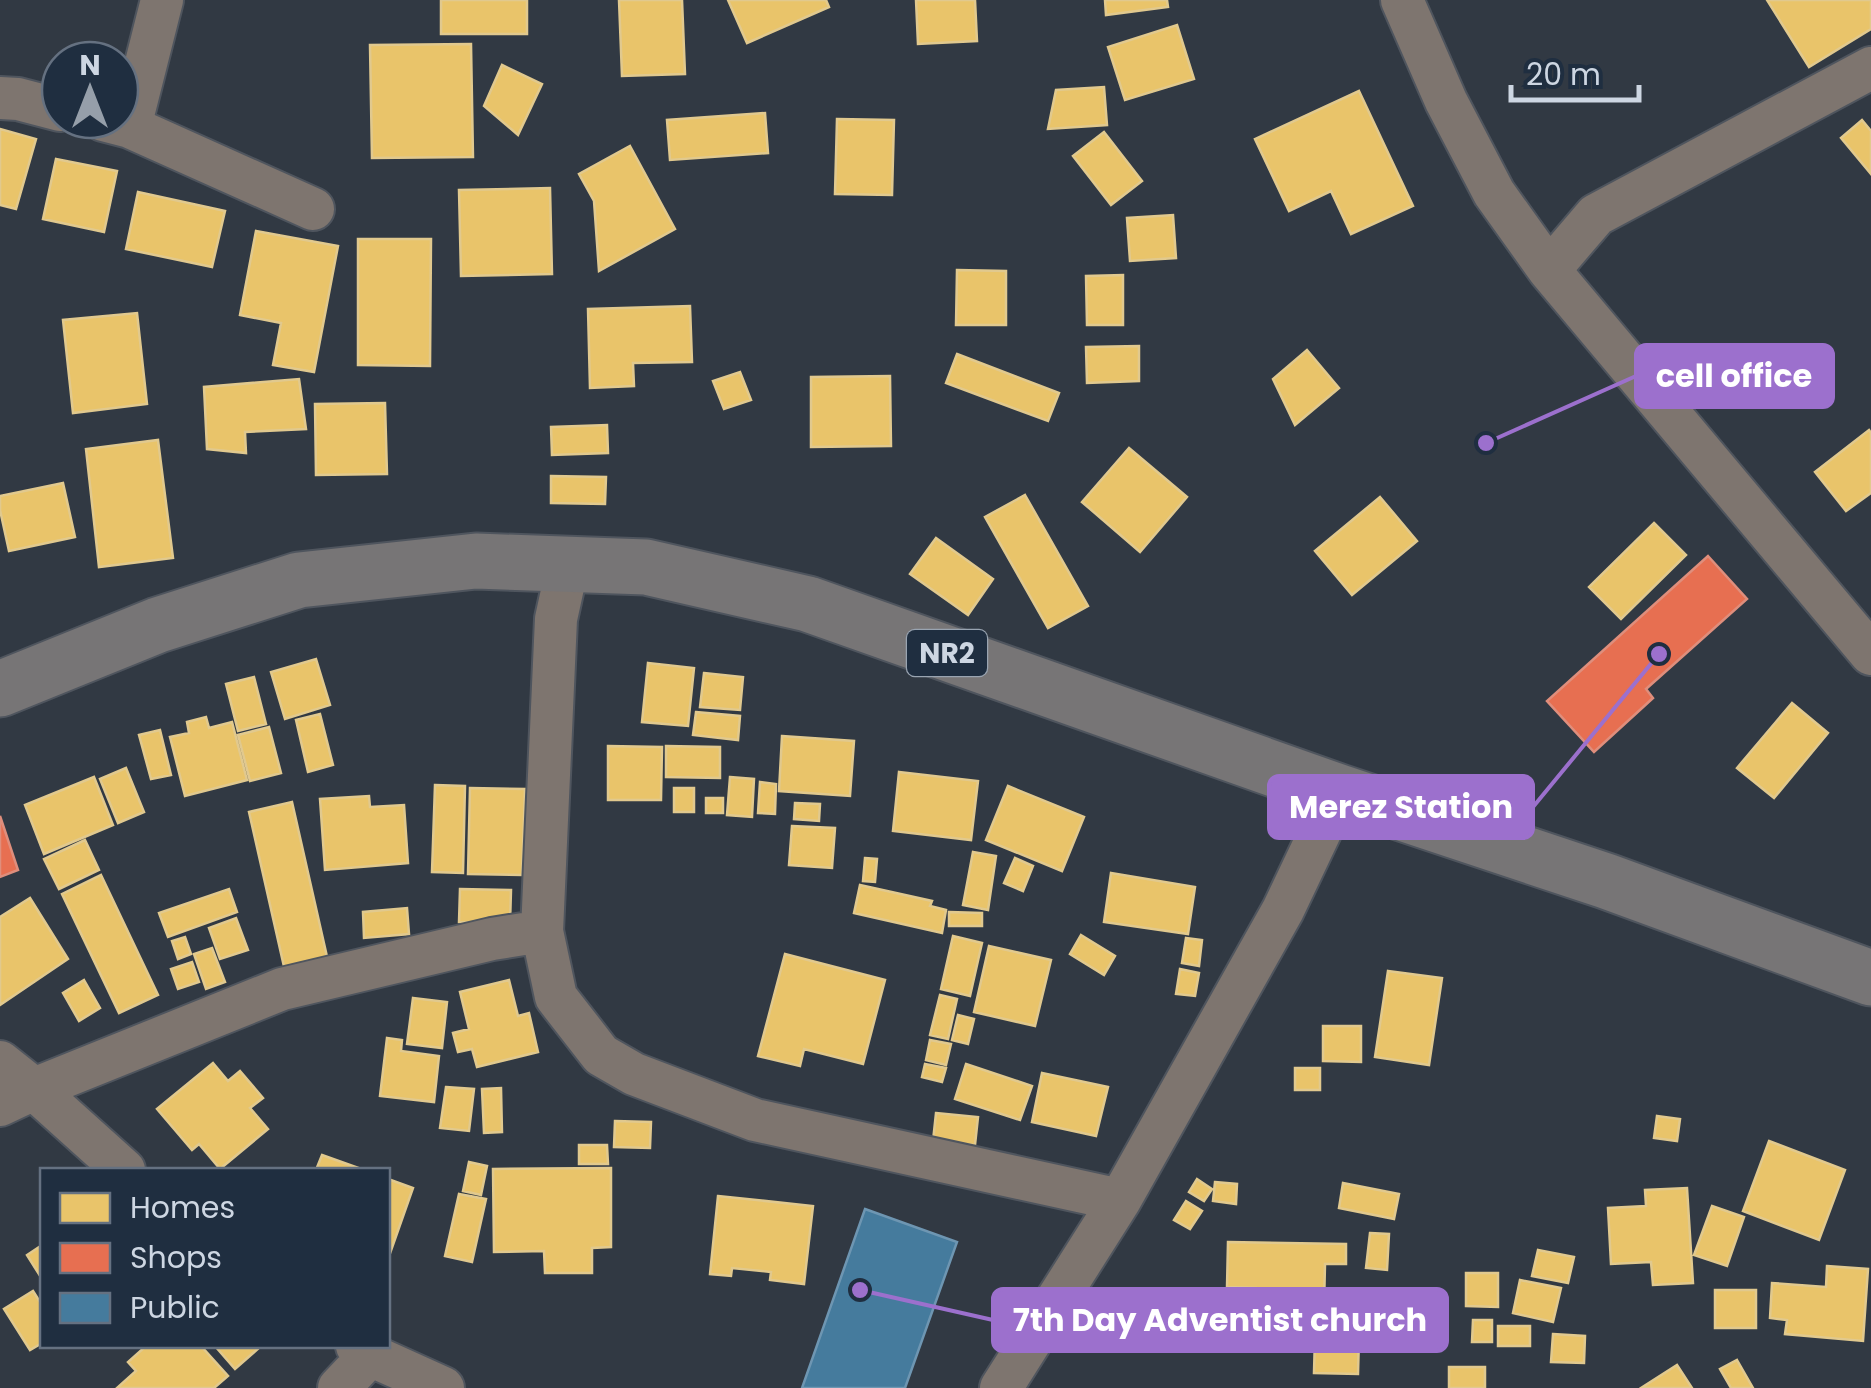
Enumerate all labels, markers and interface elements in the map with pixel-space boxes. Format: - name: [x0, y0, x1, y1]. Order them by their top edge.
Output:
- north arrow: [40, 40, 140, 140]
- scale bar: [1511, 40, 1638, 102]
- text: N: [79, 46, 101, 85]
- text: 20 m: [1526, 53, 1601, 96]
- callout: cell office: [1636, 345, 1833, 407]
- text: cell office: [1656, 353, 1812, 398]
- road number: NR2: [907, 630, 987, 676]
- callout: Merez Station: [1269, 776, 1533, 838]
- text: Merez Station: [1289, 784, 1513, 829]
- legend: [40, 1168, 390, 1348]
- text: Homes: [130, 1186, 235, 1229]
- text: Shops: [130, 1236, 222, 1279]
- text: Public: [130, 1286, 220, 1329]
- callout: 7th Day Adventist church: [993, 1289, 1447, 1351]
- text: 7th Day Adventist church: [1013, 1297, 1427, 1342]

